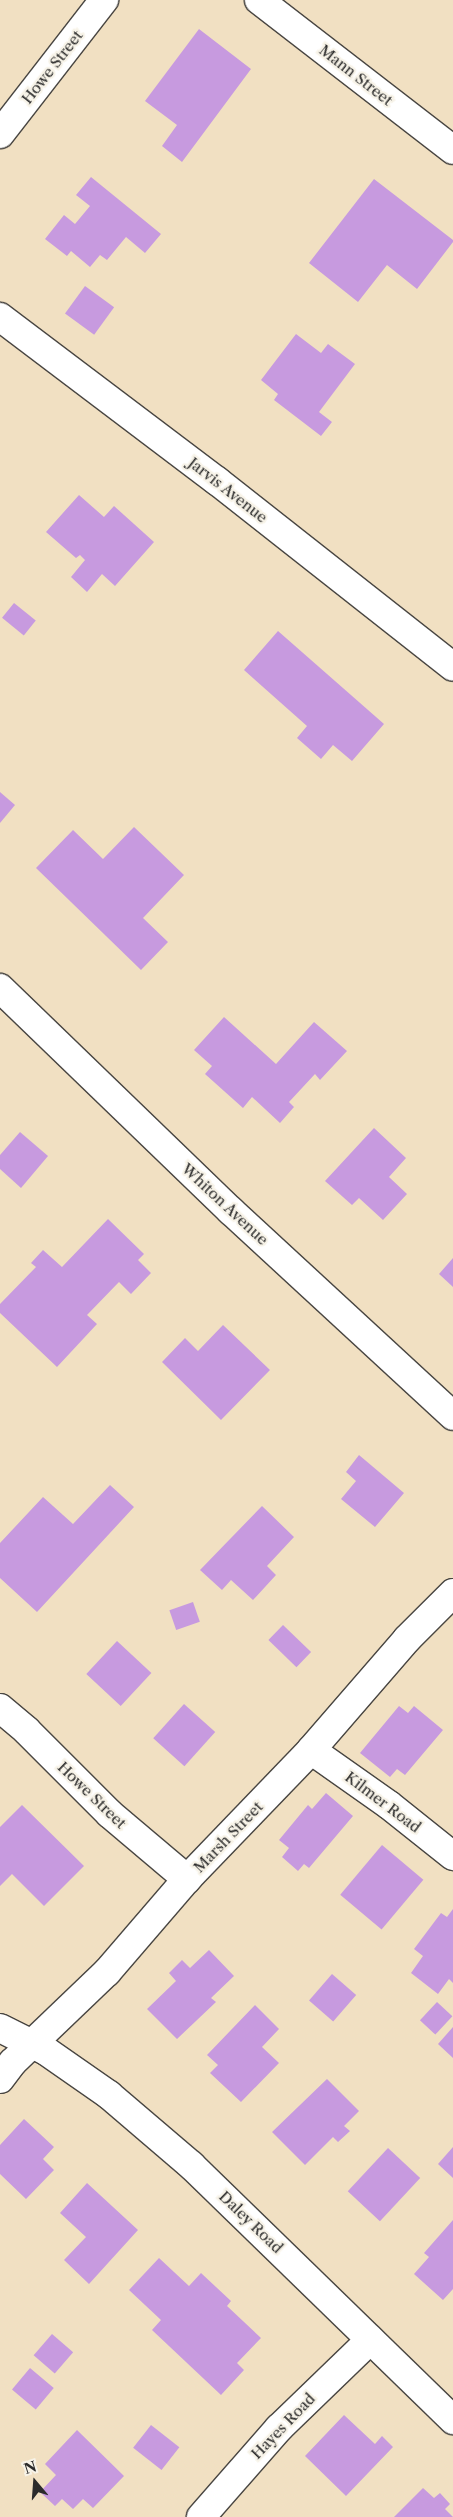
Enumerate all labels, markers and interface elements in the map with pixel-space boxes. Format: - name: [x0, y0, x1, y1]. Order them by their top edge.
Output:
- street label: Howe Street: [18, 27, 86, 107]
- street label: Mann Street: [316, 41, 396, 109]
- street label: Jarvis Avenue: [185, 453, 271, 527]
- street label: Whiton Avenue: [178, 1159, 272, 1249]
- street label: Howe Street: [54, 1758, 130, 1832]
- street label: Kilmer Road: [341, 1768, 425, 1836]
- street label: Marsh Street: [190, 1798, 266, 1876]
- street label: Daley Road: [215, 2187, 287, 2257]
- street label: Hayes Road: [247, 2389, 319, 2463]
- north arrow: [10, 2457, 60, 2507]
- text: N: [22, 2457, 39, 2478]

